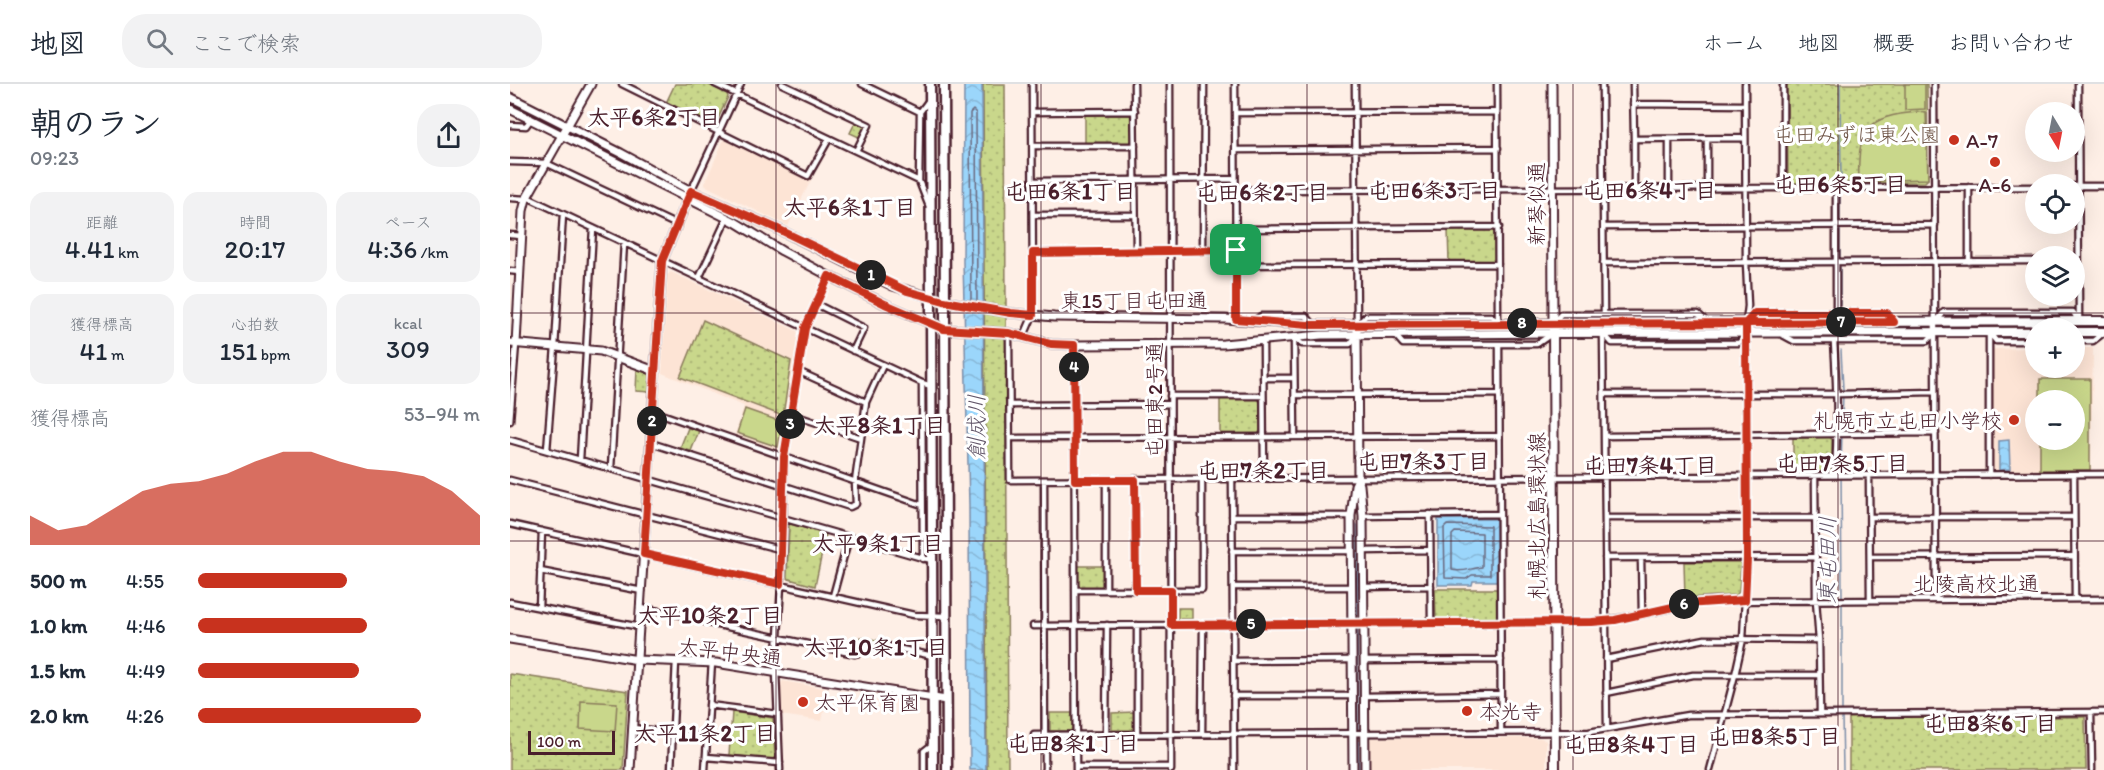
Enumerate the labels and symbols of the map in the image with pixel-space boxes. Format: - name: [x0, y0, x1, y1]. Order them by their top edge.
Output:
- north arrow: [2025, 102, 2085, 162]
- district label: 太平6条2丁目: [587, 104, 721, 131]
- park label: 屯田みずほ東公園: [1773, 122, 1941, 147]
- place label: A-7: [1966, 128, 1998, 153]
- marker: A-7: [1947, 133, 1961, 147]
- marker: A-6: [1988, 155, 2002, 169]
- street label: 新琴似通: [1524, 162, 1549, 246]
- district label: 屯田6条5丁目: [1773, 171, 1907, 198]
- place label: A-6: [1979, 172, 2011, 197]
- district label: 屯田6条3丁目: [1367, 177, 1501, 204]
- district label: 屯田6条4丁目: [1582, 177, 1716, 204]
- district label: 屯田6条1丁目: [1004, 178, 1136, 205]
- district label: 屯田6条2丁目: [1195, 179, 1329, 206]
- district label: 太平6条1丁目: [784, 194, 916, 221]
- pin: [1210, 224, 1261, 275]
- pin: 1: [856, 260, 886, 290]
- street label: 東15丁目屯田通: [1061, 288, 1207, 313]
- pin: 7: [1826, 307, 1856, 337]
- pin: 8: [1507, 308, 1537, 338]
- street label: 屯田東2号通: [1142, 342, 1167, 458]
- pin: 4: [1059, 352, 1089, 382]
- water label: 創成川: [963, 394, 990, 460]
- pin: 2: [637, 406, 667, 436]
- place label: 札幌市立屯田小学校: [1813, 408, 2002, 433]
- pin: 3: [775, 409, 805, 439]
- district label: 太平8条1丁目: [814, 412, 946, 439]
- marker: 札幌市立屯田小学校: [2007, 413, 2021, 427]
- street label: 札幌北広島環状線: [1524, 432, 1549, 600]
- district label: 屯田7条3丁目: [1357, 448, 1489, 475]
- district label: 屯田7条5丁目: [1776, 450, 1908, 477]
- district label: 屯田7条4丁目: [1583, 452, 1717, 479]
- district label: 屯田7条2丁目: [1197, 457, 1329, 484]
- water label: 東屯田川: [1814, 516, 1841, 604]
- district label: 太平9条1丁目: [812, 530, 944, 557]
- street label: 北陵高校北通: [1913, 571, 2039, 596]
- pin: 6: [1669, 589, 1699, 619]
- district label: 太平10条2丁目: [637, 602, 783, 629]
- pin: 5: [1236, 609, 1266, 639]
- street label: 太平中央通: [676, 633, 784, 671]
- district label: 太平10条1丁目: [804, 634, 948, 661]
- place label: 太平保育園: [815, 690, 920, 715]
- marker: 太平保育園: [796, 695, 810, 709]
- place label: 本光寺: [1479, 699, 1542, 724]
- marker: 本光寺: [1460, 704, 1474, 718]
- district label: 屯田8条6丁目: [1923, 710, 2057, 737]
- district label: 太平11条2丁目: [634, 720, 776, 747]
- district label: 屯田8条5丁目: [1707, 723, 1841, 750]
- scale bar: [528, 728, 615, 756]
- district label: 屯田8条1丁目: [1007, 730, 1139, 757]
- district label: 屯田8条4丁目: [1563, 731, 1699, 758]

